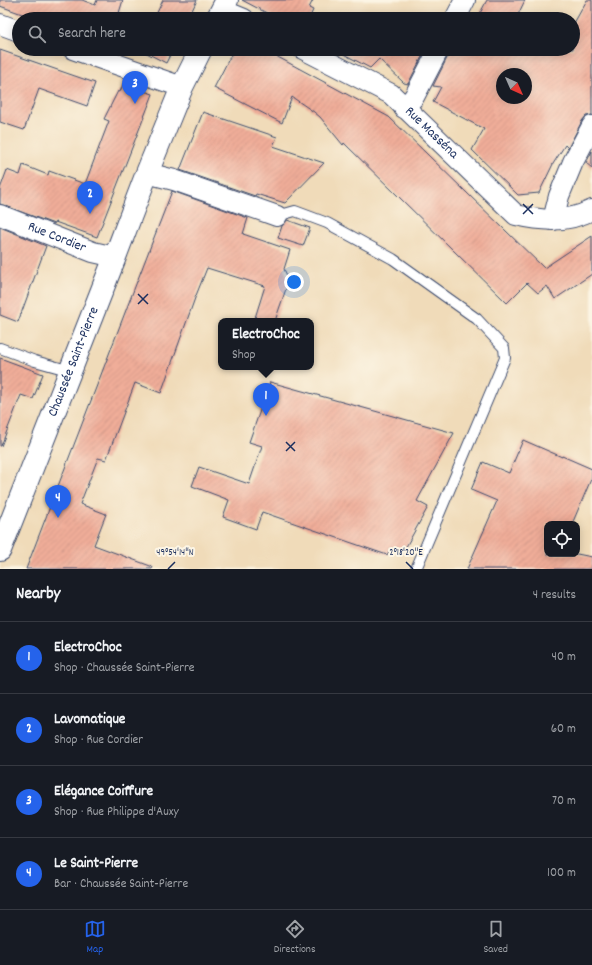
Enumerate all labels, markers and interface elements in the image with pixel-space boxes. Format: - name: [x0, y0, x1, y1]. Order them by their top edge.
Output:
- search box: [12, 12, 580, 56]
- icon: search: [26, 23, 48, 45]
- text: Search here: [58, 23, 126, 45]
- north arrow: [496, 68, 532, 104]
- pin: 3: [122, 71, 148, 104]
- street label: Rue Masséna: [400, 102, 463, 164]
- pin: 2: [77, 181, 103, 214]
- street label: Rue Cordier: [25, 217, 90, 258]
- your location: [284, 272, 304, 292]
- street label: Chaussée Saint-Pierre: [43, 304, 104, 420]
- popup: [218, 318, 314, 370]
- text: ElectroChoc: [232, 324, 300, 346]
- text: Shop: [232, 346, 256, 365]
- pin: 1: [253, 383, 279, 416]
- pin: 4: [45, 485, 71, 518]
- map controls: [544, 521, 580, 557]
- button: locate: [544, 521, 580, 557]
- text: 49°54'14"N: [156, 546, 194, 560]
- text: 2°18'20"E: [389, 546, 423, 560]
- text: Nearby: [16, 583, 60, 607]
- text: 4 results: [533, 586, 576, 605]
- text: ElectroChoc: [54, 637, 122, 659]
- text: 1: [28, 648, 30, 667]
- text: 40 m: [552, 648, 576, 667]
- text: Shop · Chaussée Saint-Pierre: [54, 659, 195, 678]
- text: Lavomatique: [54, 709, 125, 731]
- text: 2: [26, 720, 32, 739]
- text: 60 m: [551, 720, 576, 739]
- text: Shop · Rue Cordier: [54, 731, 143, 750]
- text: Elégance Coiffure: [54, 781, 153, 803]
- text: 3: [26, 792, 32, 811]
- text: 70 m: [552, 792, 576, 811]
- text: Shop · Rue Philippe d'Auxy: [54, 803, 179, 822]
- text: Le Saint-Pierre: [54, 853, 138, 875]
- text: 4: [26, 864, 32, 883]
- text: 100 m: [547, 864, 576, 883]
- text: Bar · Chaussée Saint-Pierre: [54, 875, 188, 894]
- tab: Map: [84, 918, 106, 958]
- tab: Directions: [274, 918, 316, 958]
- tab: Saved: [483, 918, 508, 958]

